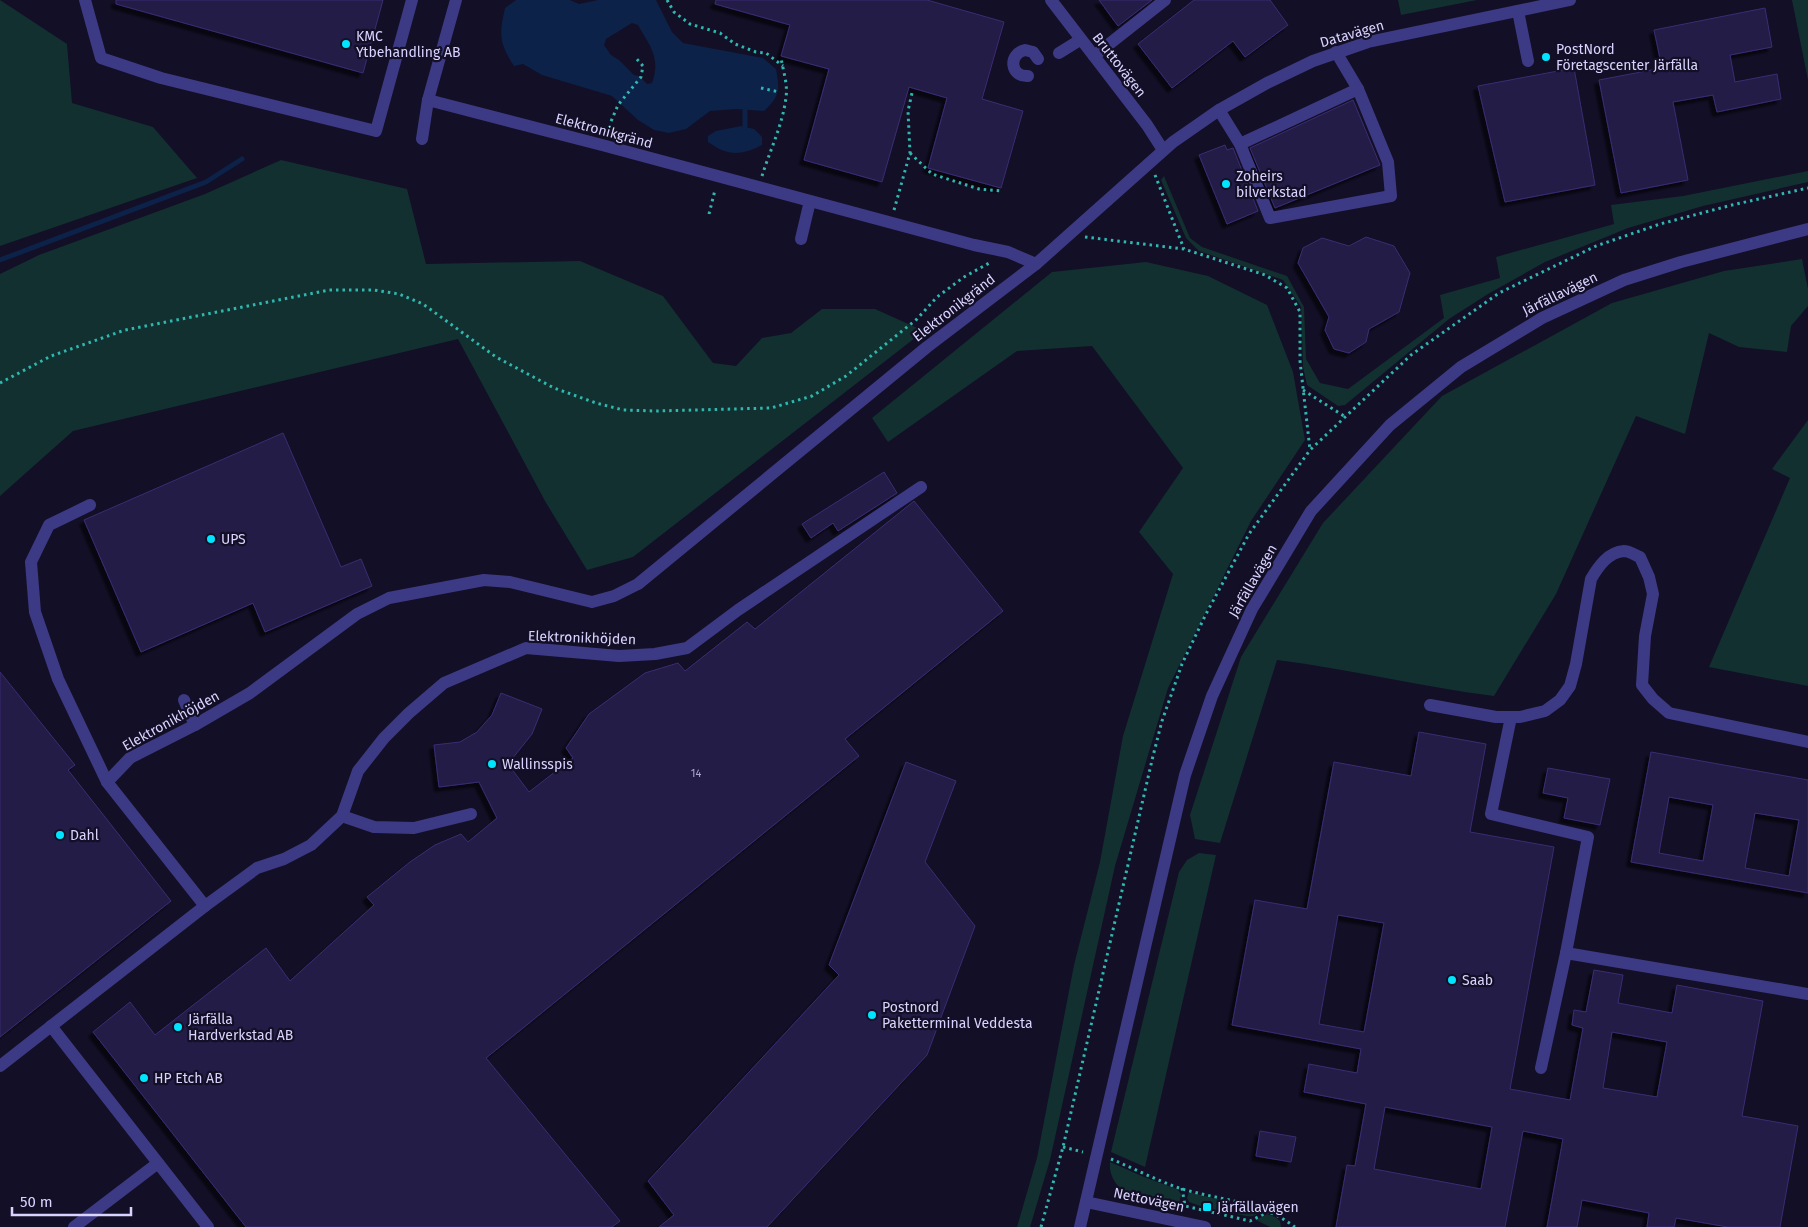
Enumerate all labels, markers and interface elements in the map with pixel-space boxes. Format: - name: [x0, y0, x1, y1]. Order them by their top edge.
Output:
- street label: Datavägen: [1318, 17, 1386, 51]
- place label: KMC Ytbehandling AB: [356, 28, 461, 61]
- street label: Bruttovägen: [1089, 29, 1149, 101]
- marker: KMC Ytbehandling AB: [340, 38, 352, 50]
- place label: PostNord Företagscenter Järfälla: [1556, 41, 1698, 74]
- marker: PostNord Företagscenter Järfälla: [1540, 51, 1552, 63]
- street label: Elektronikgränd: [553, 110, 655, 152]
- place label: Zoheirs bilverkstad: [1236, 168, 1307, 201]
- marker: Zoheirs bilverkstad: [1220, 178, 1232, 190]
- street label: Järfällavägen: [1520, 268, 1600, 320]
- street label: Elektronikgränd: [909, 271, 999, 345]
- place label: UPS: [221, 531, 246, 548]
- marker: UPS: [205, 533, 217, 545]
- street label: Järfällavägen: [1225, 541, 1281, 621]
- street label: Elektronikhöjden: [528, 628, 636, 648]
- street label: Elektronikhöjden: [120, 687, 222, 755]
- place label: Wallinsspis: [502, 756, 573, 773]
- marker: Wallinsspis: [486, 758, 498, 770]
- house number: 14: [691, 767, 701, 780]
- place label: Dahl: [70, 827, 99, 844]
- marker: Dahl: [54, 829, 66, 841]
- place label: Saab: [1462, 972, 1493, 989]
- marker: Saab: [1446, 974, 1458, 986]
- place label: Postnord Paketterminal Veddesta: [882, 999, 1033, 1032]
- marker: Postnord Paketterminal Veddesta: [866, 1009, 878, 1021]
- place label: Järfälla Hardverkstad AB: [188, 1011, 293, 1044]
- marker: Järfälla Hardverkstad AB: [172, 1021, 184, 1033]
- place label: HP Etch AB: [154, 1070, 223, 1087]
- marker: HP Etch AB: [138, 1072, 150, 1084]
- scale bar: [12, 1184, 131, 1216]
- street label: Nettovägen: [1112, 1184, 1186, 1216]
- text: 50 m: [20, 1193, 53, 1211]
- place label: Järfällavägen: [1217, 1199, 1299, 1216]
- marker: Järfällavägen: [1201, 1201, 1213, 1213]

